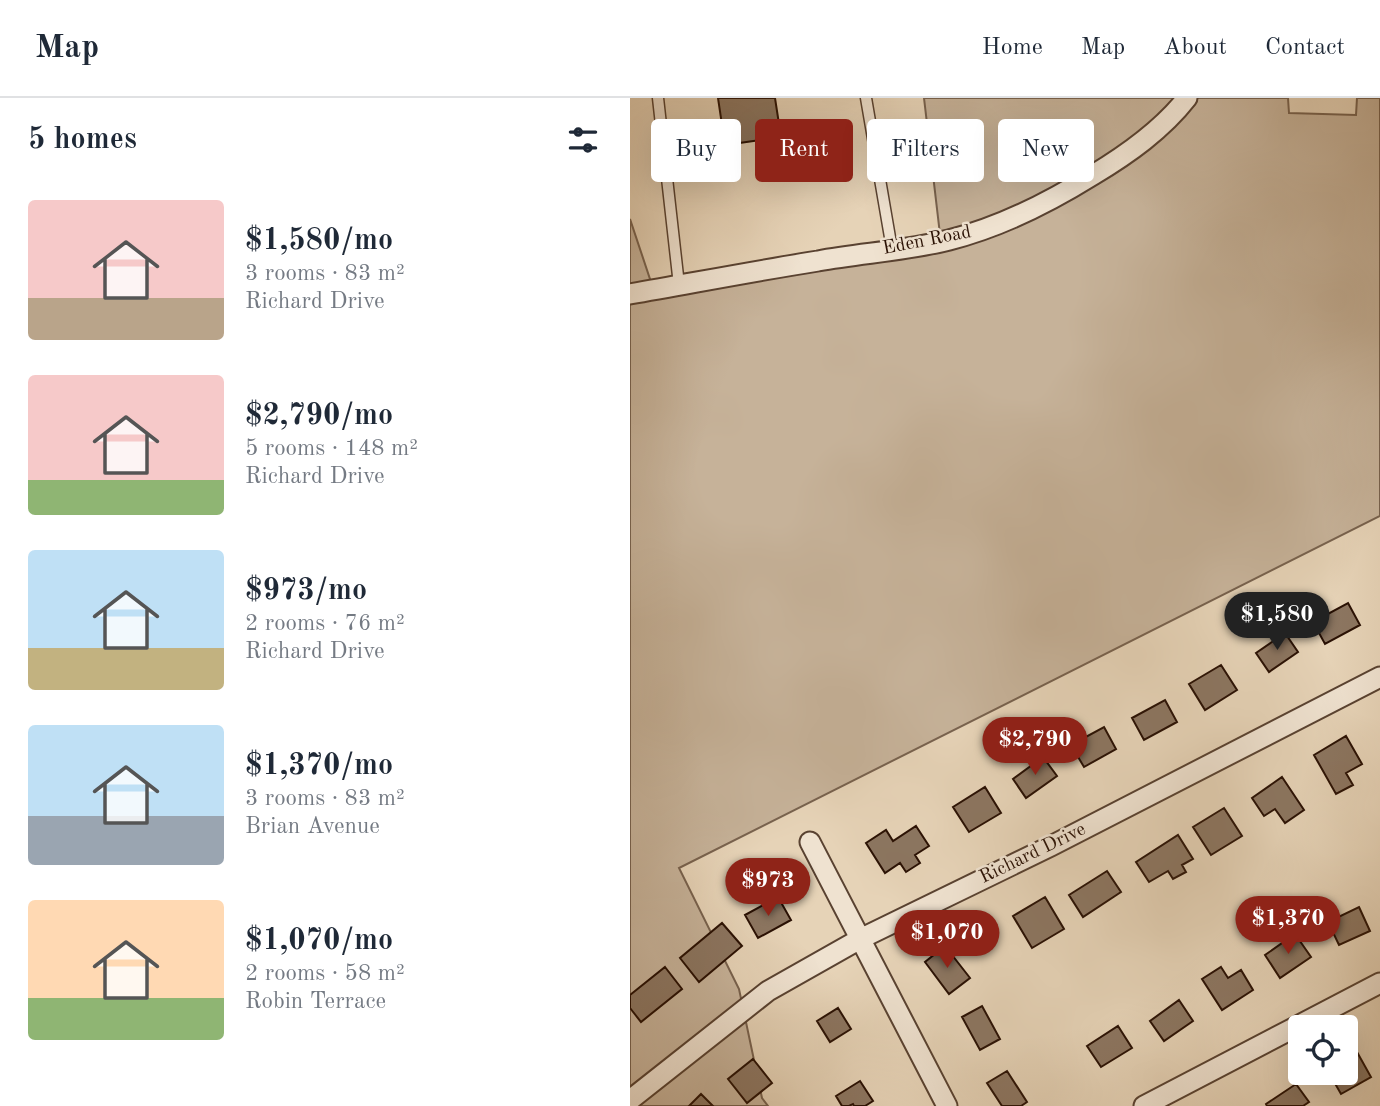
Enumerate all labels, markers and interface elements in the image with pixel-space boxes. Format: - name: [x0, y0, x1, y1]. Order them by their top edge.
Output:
- text: Map: [35, 32, 99, 65]
- text: Home: [982, 36, 1043, 60]
- text: Map: [1081, 36, 1125, 60]
- text: About: [1163, 36, 1227, 60]
- text: Contact: [1265, 36, 1345, 60]
- chip: Buy: [651, 119, 741, 182]
- chip: Rent: [755, 119, 853, 182]
- chip: Filters: [867, 119, 984, 182]
- chip: New: [998, 119, 1094, 182]
- icon: filters: [564, 121, 602, 159]
- text: 5 homes: [28, 125, 137, 155]
- street label: Eden Road: [881, 223, 973, 259]
- text: $1,580/mo: [245, 226, 393, 256]
- icon: home: [84, 228, 168, 312]
- text: 3 rooms · 83 m²: [245, 262, 405, 285]
- text: Richard Drive: [245, 290, 385, 313]
- text: $2,790/mo: [245, 401, 393, 431]
- icon: home: [84, 403, 168, 487]
- text: 5 rooms · 148 m²: [245, 437, 418, 460]
- text: Richard Drive: [245, 465, 385, 488]
- text: $973/mo: [245, 576, 367, 606]
- icon: home: [84, 578, 168, 662]
- pin: $1,580: [1220, 592, 1334, 652]
- text: $1,580: [1240, 603, 1314, 626]
- text: 2 rooms · 76 m²: [245, 612, 405, 635]
- text: Richard Drive: [245, 640, 385, 663]
- pin: $2,790: [978, 718, 1092, 777]
- text: $2,790: [998, 728, 1072, 751]
- text: $1,370/mo: [245, 751, 393, 781]
- icon: home: [84, 753, 168, 837]
- text: 3 rooms · 83 m²: [245, 787, 405, 810]
- text: Brian Avenue: [245, 815, 380, 838]
- street label: Richard Drive: [977, 820, 1089, 888]
- pin: $973: [727, 858, 809, 918]
- text: $973: [741, 869, 795, 892]
- pin: $1,370: [1231, 896, 1345, 956]
- text: $1,370: [1251, 907, 1325, 930]
- pin: $1,070: [890, 910, 1004, 970]
- text: $1,070: [910, 921, 984, 944]
- text: $1,070/mo: [245, 926, 393, 956]
- icon: home: [84, 928, 168, 1012]
- text: 2 rooms · 58 m²: [245, 962, 405, 985]
- text: Robin Terrace: [245, 990, 386, 1013]
- map controls: [1288, 1015, 1358, 1085]
- button: locate: [1288, 1015, 1358, 1085]

